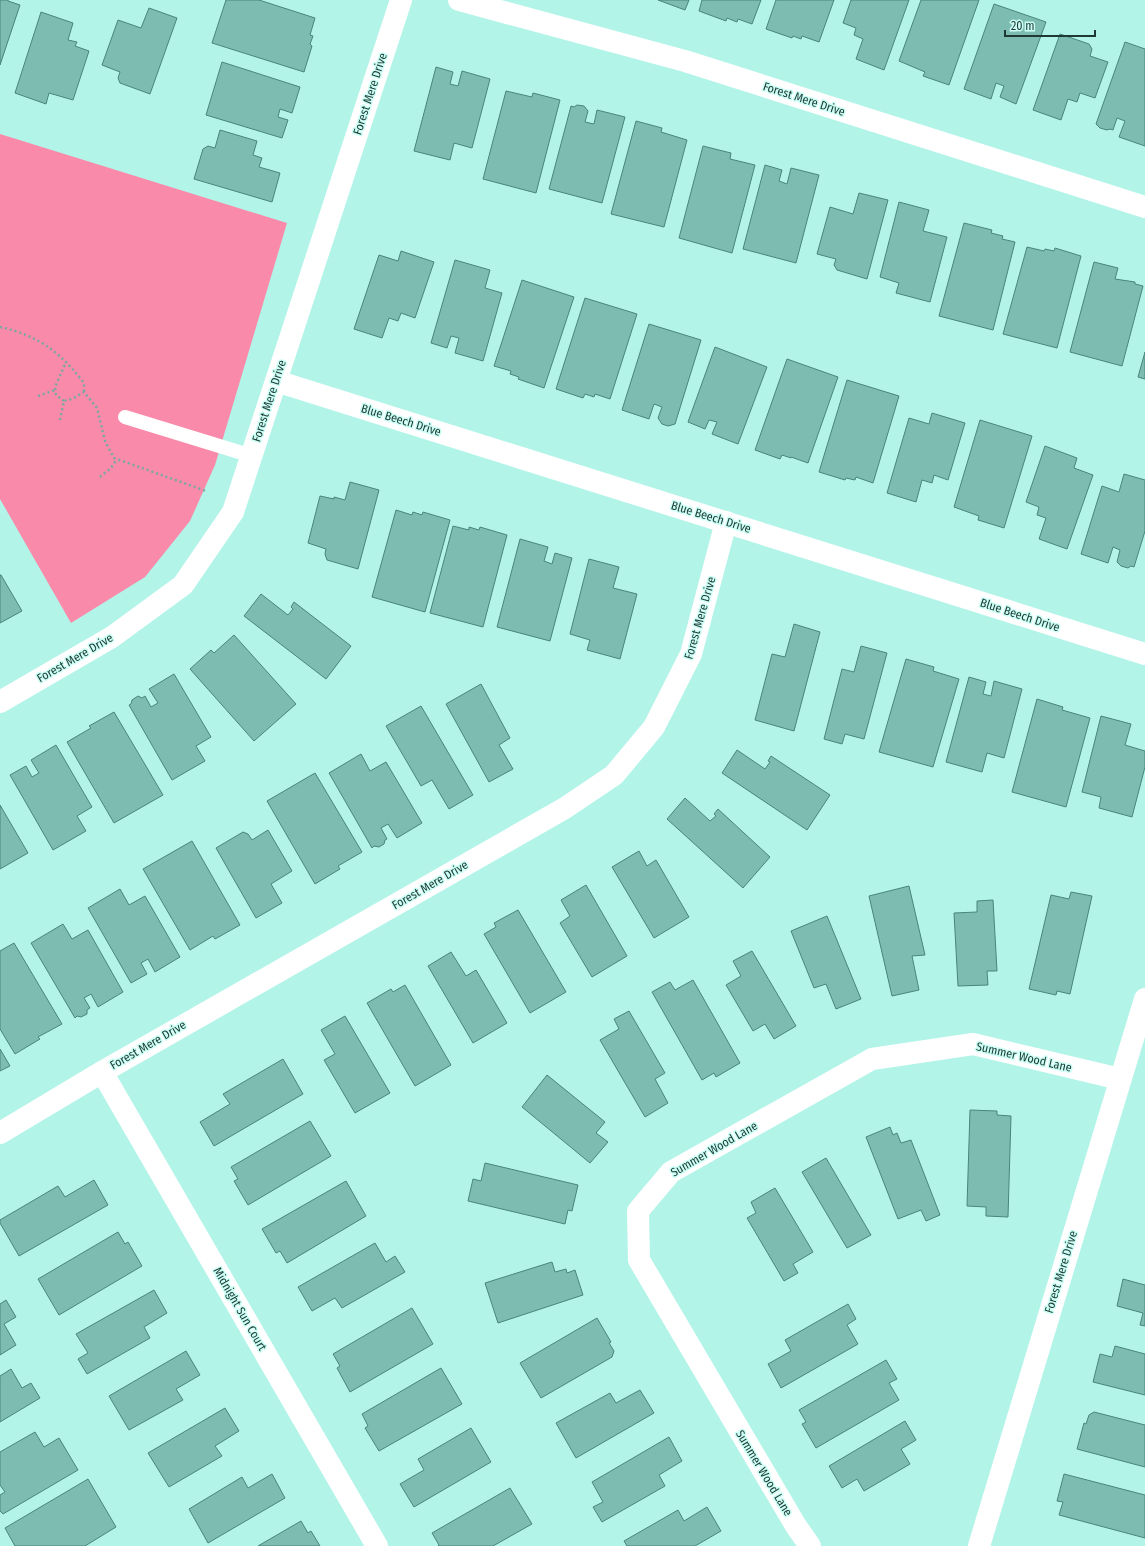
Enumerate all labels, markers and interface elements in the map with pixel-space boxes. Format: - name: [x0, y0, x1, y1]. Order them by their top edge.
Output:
- scale bar: [1005, 12, 1095, 38]
- text: 20 m: [1011, 19, 1035, 33]
- street label: Forest Mere Drive: [350, 51, 390, 137]
- street label: Forest Mere Drive: [761, 79, 847, 119]
- street label: Forest Mere Drive: [249, 358, 289, 444]
- street label: Blue Beech Drive: [359, 401, 443, 439]
- street label: Blue Beech Drive: [669, 498, 753, 536]
- street label: Forest Mere Drive: [682, 575, 718, 661]
- street label: Blue Beech Drive: [978, 596, 1062, 634]
- street label: Forest Mere Drive: [35, 631, 115, 685]
- street label: Forest Mere Drive: [390, 858, 470, 912]
- street label: Forest Mere Drive: [108, 1018, 188, 1072]
- street label: Summer Wood Lane: [975, 1039, 1073, 1075]
- street label: Summer Wood Lane: [668, 1118, 760, 1179]
- street label: Forest Mere Drive: [1042, 1229, 1080, 1315]
- street label: Midnight Sun Court: [210, 1265, 270, 1353]
- street label: Summer Wood Lane: [733, 1428, 795, 1519]

